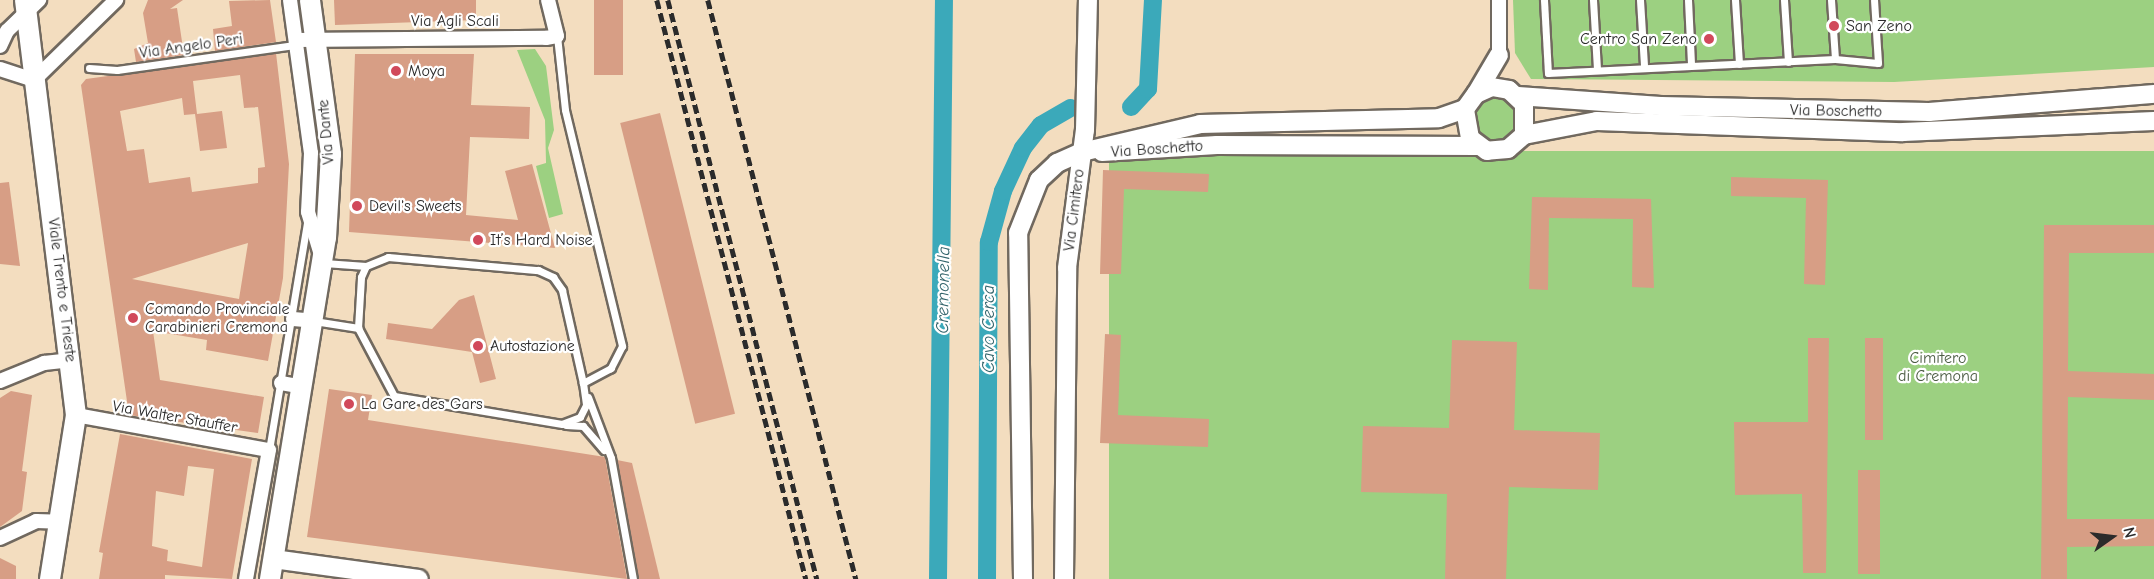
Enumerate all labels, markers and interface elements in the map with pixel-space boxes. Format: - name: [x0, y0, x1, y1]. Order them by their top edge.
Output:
- street label: Via Agli Scali: [411, 11, 499, 31]
- place label: San Zeno: [1846, 16, 1912, 36]
- marker: San Zeno: [1827, 19, 1841, 33]
- street label: Via Angelo Peri: [138, 29, 244, 63]
- place label: Centro San Zeno: [1580, 29, 1697, 49]
- marker: Centro San Zeno: [1702, 32, 1716, 46]
- place label: Moya: [408, 61, 445, 81]
- marker: Moya: [389, 64, 403, 78]
- street label: Via Dante: [314, 99, 338, 165]
- street label: Via Boschetto: [1790, 101, 1882, 121]
- street label: Via Boschetto: [1110, 136, 1204, 162]
- street label: Via Cimitero: [1059, 168, 1089, 252]
- place label: Devil's Sweets: [369, 196, 461, 216]
- marker: Devil's Sweets: [350, 199, 364, 213]
- street label: Viale Trento e Trieste: [44, 217, 80, 363]
- place label: It’s Hard Noise: [490, 230, 593, 250]
- marker: It’s Hard Noise: [471, 233, 485, 247]
- water label: Cremonella: [932, 246, 956, 334]
- water label: Cavo Cerca: [978, 285, 1000, 373]
- place label: Comando Provinciale Carabinieri Cremona: [145, 299, 290, 337]
- marker: Comando Provinciale Carabinieri Cremona: [126, 311, 140, 325]
- place label: Autostazione: [490, 336, 575, 356]
- marker: Autostazione: [471, 339, 485, 353]
- park label: Cimitero di Cremona: [1898, 348, 1978, 386]
- place label: La Gare des Gars: [361, 394, 483, 414]
- street label: Via Walter Stauffer: [111, 397, 239, 437]
- marker: La Gare des Gars: [342, 397, 356, 411]
- north arrow: [2082, 507, 2142, 567]
- text: N: [2119, 525, 2139, 540]

